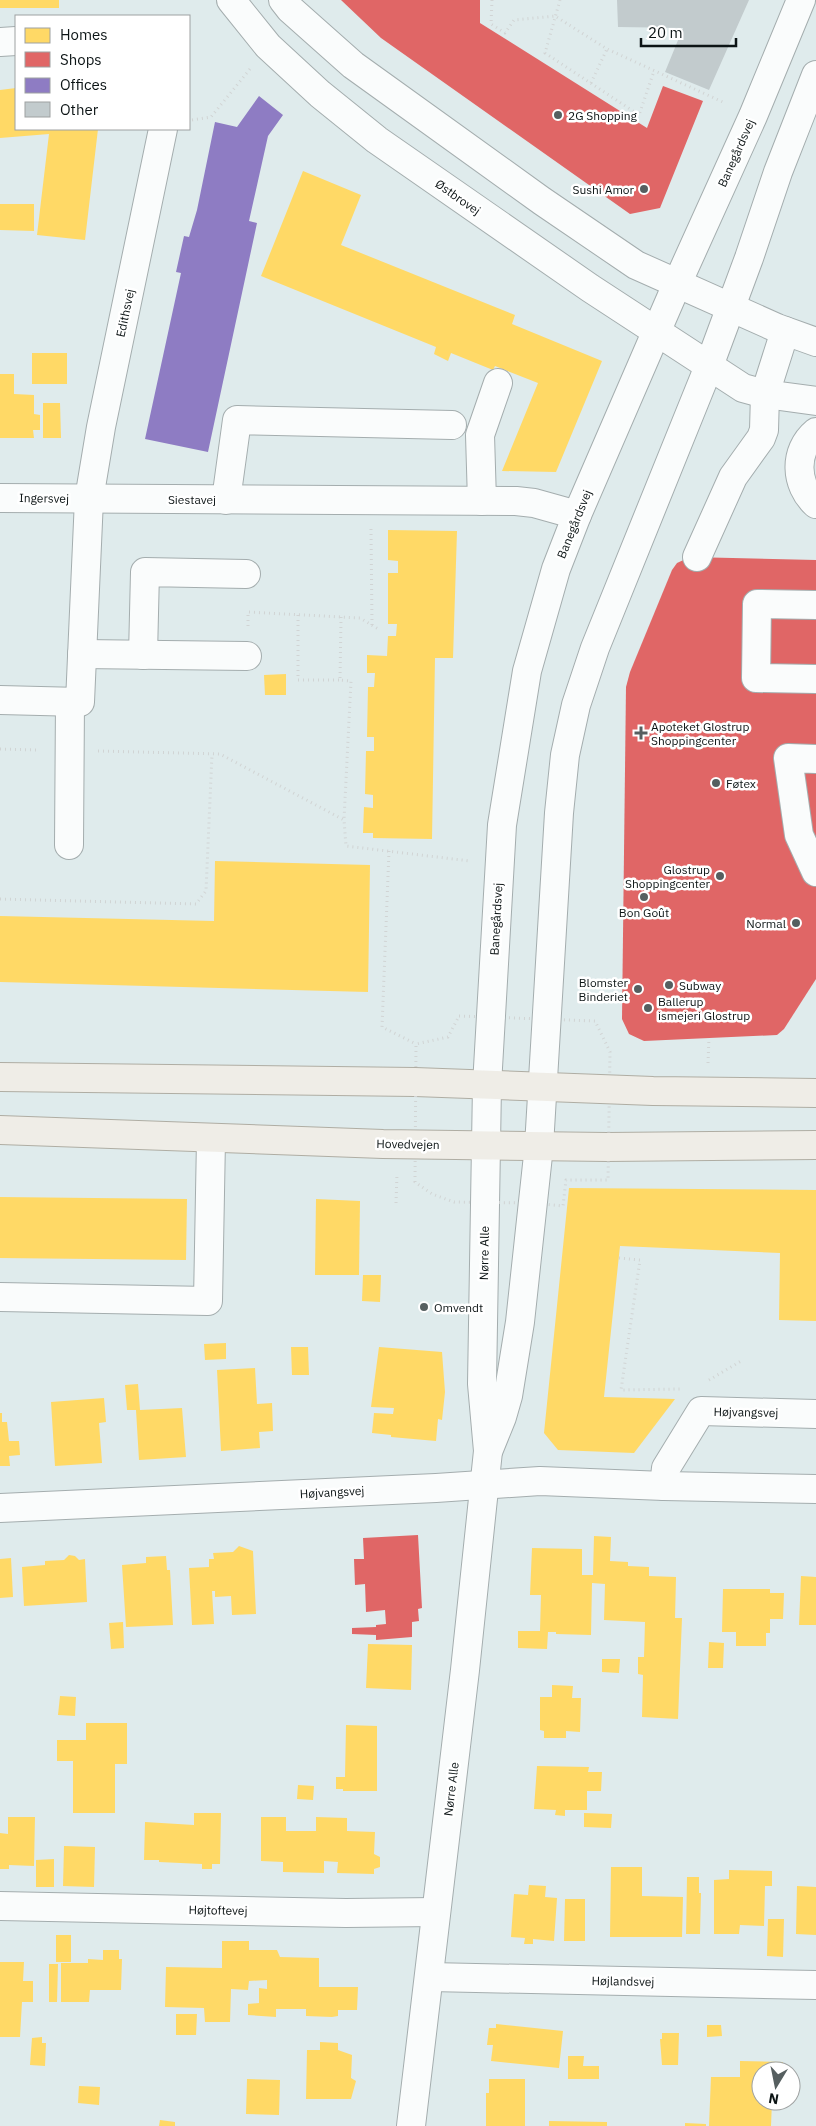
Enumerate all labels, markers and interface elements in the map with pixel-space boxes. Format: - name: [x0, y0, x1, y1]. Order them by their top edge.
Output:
- legend: [15, 15, 190, 130]
- scale bar: [641, 15, 736, 47]
- text: 20 m: [648, 23, 683, 42]
- text: Homes: [60, 25, 108, 44]
- text: Shops: [60, 50, 102, 69]
- text: Offices: [60, 75, 107, 94]
- text: Other: [60, 100, 99, 119]
- place label: 2G Shopping: [568, 108, 638, 123]
- marker: 2G Shopping: [552, 109, 564, 121]
- street label: Banegårdsvej: [714, 117, 758, 189]
- street label: Østbrovej: [432, 176, 484, 218]
- place label: Sushi Amor: [572, 182, 635, 197]
- marker: Sushi Amor: [638, 183, 650, 195]
- street label: Edithsvej: [113, 287, 137, 339]
- street label: Banegårdsvej: [553, 487, 595, 561]
- street label: Ingersvej: [19, 490, 69, 506]
- street label: Siestavej: [168, 492, 216, 507]
- place label: Apoteket Glostrup Shoppingcenter: [651, 719, 749, 748]
- marker: Apoteket Glostrup Shoppingcenter: [635, 727, 647, 739]
- place label: Føtex: [726, 776, 756, 791]
- marker: Føtex: [710, 777, 722, 789]
- place label: Glostrup Shoppingcenter: [625, 862, 711, 891]
- marker: Glostrup Shoppingcenter: [714, 870, 726, 882]
- street label: Banegårdsvej: [487, 882, 505, 956]
- marker: Bon Goût: [638, 891, 650, 903]
- place label: Bon Goût: [619, 905, 669, 920]
- place label: Normal: [746, 916, 786, 931]
- marker: Normal: [790, 917, 802, 929]
- place label: Blomster Binderiet: [579, 975, 629, 1004]
- place label: Subway: [679, 978, 721, 993]
- marker: Subway: [663, 979, 675, 991]
- marker: Blomster Binderiet: [632, 983, 644, 995]
- place label: Ballerup ismejeri Glostrup: [658, 994, 750, 1023]
- marker: Ballerup ismejeri Glostrup: [642, 1002, 654, 1014]
- street label: Hovedvejen: [376, 1136, 440, 1152]
- street label: Nørre Alle: [476, 1225, 492, 1280]
- place label: Omvendt: [434, 1300, 483, 1315]
- marker: Omvendt: [418, 1301, 430, 1313]
- street label: Højvangsvej: [713, 1404, 779, 1420]
- street label: Højvangsvej: [299, 1483, 365, 1501]
- street label: Nørre Alle: [440, 1761, 462, 1817]
- street label: Højtoftevej: [188, 1902, 248, 1918]
- street label: Højlandsvej: [591, 1973, 655, 1989]
- north arrow: [751, 2061, 801, 2111]
- text: N: [767, 2089, 780, 2109]

